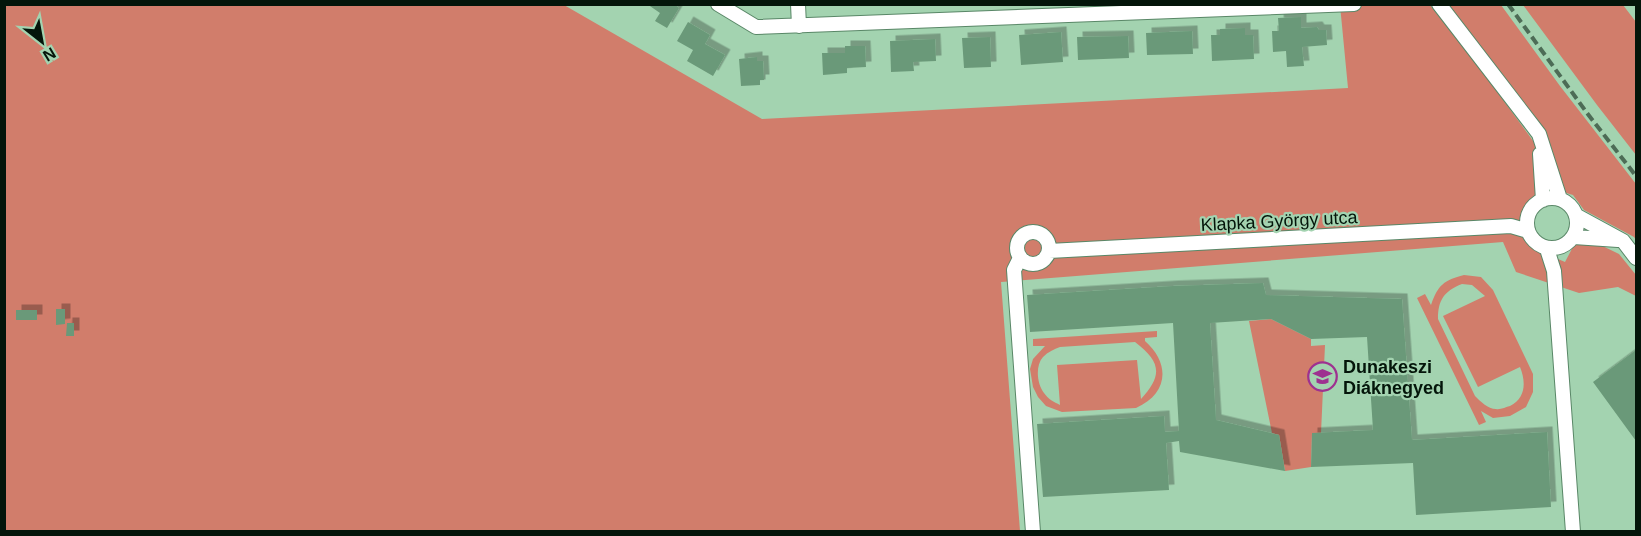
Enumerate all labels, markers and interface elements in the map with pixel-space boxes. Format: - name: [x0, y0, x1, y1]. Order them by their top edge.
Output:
- north arrow: [12, 12, 72, 72]
- text: N: [40, 44, 59, 65]
- street label: Klapka György utca: [1200, 207, 1359, 235]
- place label: Dunakeszi Diáknegyed: [1343, 357, 1444, 398]
- school or university icon: Dunakeszi Diáknegyed: [1306, 361, 1338, 393]

